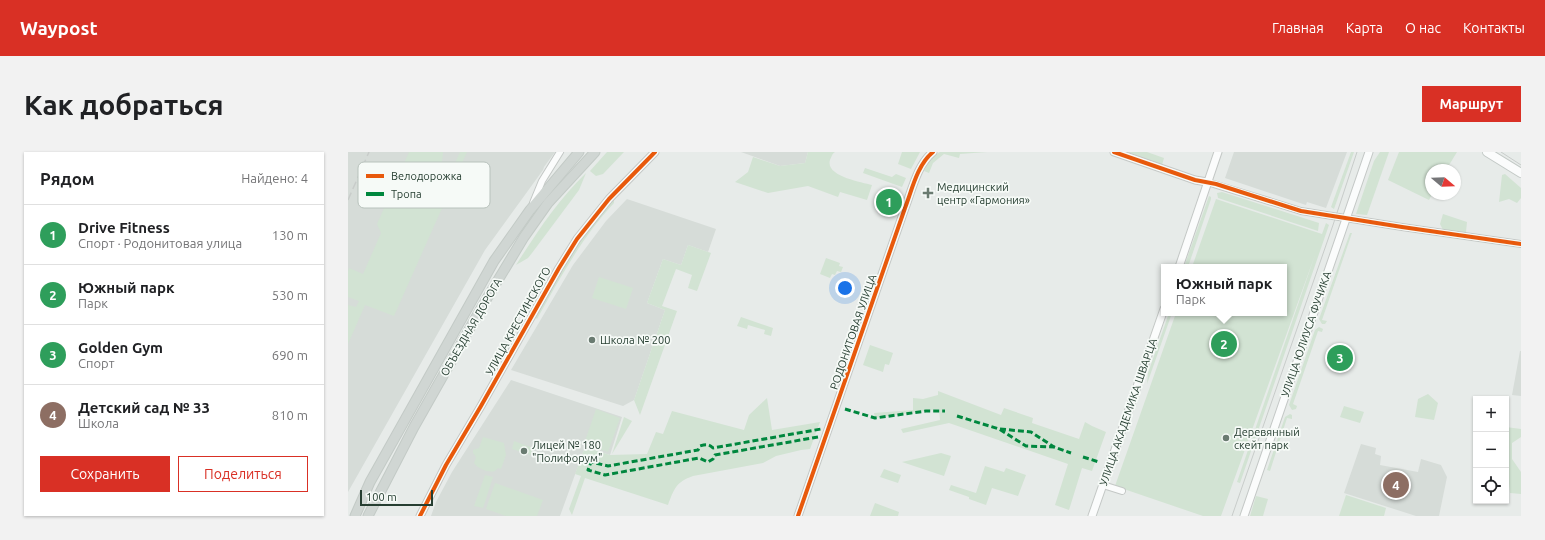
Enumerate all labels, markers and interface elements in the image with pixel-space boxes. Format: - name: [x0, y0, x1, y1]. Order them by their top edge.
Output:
- text: Waypost: [20, 17, 98, 39]
- text: Главная: [1272, 20, 1324, 36]
- text: Карта: [1346, 20, 1383, 36]
- text: О нас: [1405, 20, 1441, 36]
- text: Контакты: [1463, 20, 1525, 36]
- button: Маршрут: [1422, 86, 1521, 122]
- text: Как добраться: [24, 89, 223, 120]
- legend: [358, 162, 490, 208]
- north arrow: [1425, 164, 1461, 200]
- text: Рядом: [40, 169, 95, 188]
- text: Велодорожка: [391, 170, 462, 182]
- text: Найдено: 4: [241, 171, 308, 185]
- place label: Медицинский центр «Гармония»: [937, 181, 1030, 206]
- pin: 1: [876, 187, 902, 217]
- marker: Медицинский центр «Гармония»: [922, 187, 934, 199]
- text: Тропа: [391, 188, 422, 200]
- text: Drive Fitness: [78, 219, 170, 236]
- text: 1: [49, 228, 57, 242]
- text: 130 m: [272, 228, 308, 242]
- text: Спорт · Родонитовая улица: [78, 236, 242, 250]
- popup: [1161, 264, 1287, 316]
- street label: УЛИЦА КРЕСТИНСКОГО: [483, 265, 553, 377]
- street label: УЛИЦА ЮЛИУСА ФУЧИКА: [1279, 269, 1333, 399]
- street label: РОДОНИТОВАЯ УЛИЦА: [828, 272, 879, 391]
- street label: ОБЪЕЗДНАЯ ДОРОГА: [438, 275, 504, 378]
- text: Южный парк: [1176, 275, 1272, 292]
- your location: [835, 278, 855, 298]
- text: Южный парк: [78, 279, 174, 296]
- text: 2: [49, 288, 57, 302]
- text: 530 m: [272, 288, 308, 302]
- text: Парк: [1176, 292, 1206, 306]
- text: Парк: [78, 296, 108, 310]
- pin: 2: [1211, 329, 1237, 359]
- place label: Школа № 200: [600, 334, 670, 346]
- marker: Школа № 200: [587, 335, 597, 345]
- street label: УЛИЦА АКАДЕМИКА ШВАРЦА: [1097, 336, 1159, 487]
- text: Golden Gym: [78, 339, 163, 356]
- pin: 3: [1327, 343, 1353, 373]
- text: 3: [49, 348, 57, 362]
- text: 690 m: [272, 348, 308, 362]
- text: Спорт: [78, 356, 114, 370]
- map controls: [1473, 396, 1509, 504]
- button: +: [1473, 396, 1509, 432]
- text: Детский сад № 33: [78, 399, 210, 416]
- text: 4: [49, 408, 57, 422]
- text: 810 m: [272, 408, 308, 422]
- text: Школа: [78, 416, 119, 430]
- place label: Деревянный скейт парк: [1234, 426, 1300, 451]
- button: −: [1473, 432, 1509, 468]
- marker: Деревянный скейт парк: [1221, 433, 1231, 443]
- place label: Лицей № 180 "Полифорум": [532, 439, 602, 464]
- marker: Лицей № 180 "Полифорум": [519, 446, 529, 456]
- button: Сохранить: [40, 456, 170, 492]
- button: Поделиться: [178, 456, 308, 492]
- button: locate: [1473, 468, 1509, 504]
- pin: 4: [1383, 470, 1409, 500]
- scale bar: [360, 488, 433, 507]
- text: 100 m: [366, 491, 397, 503]

